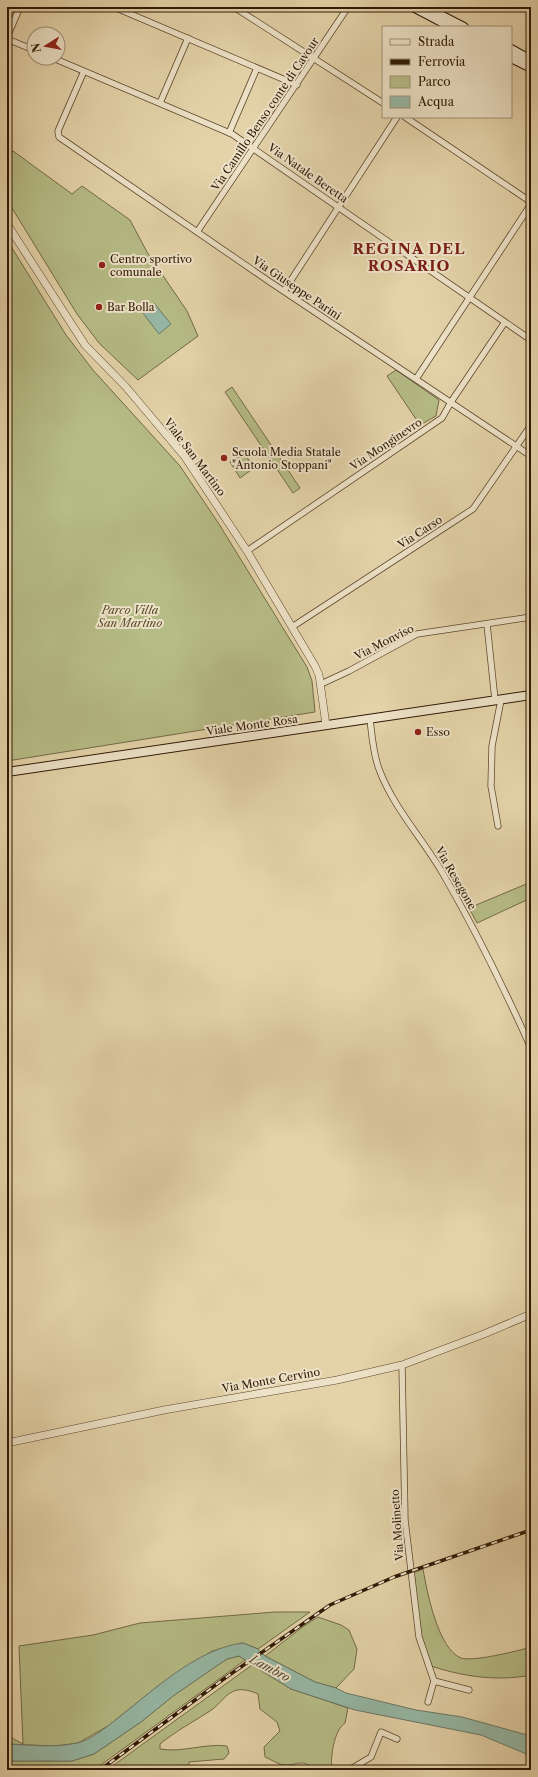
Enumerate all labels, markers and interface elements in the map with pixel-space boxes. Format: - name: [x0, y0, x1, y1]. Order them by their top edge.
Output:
- north arrow: [26, 26, 66, 66]
- legend: [382, 26, 512, 118]
- street label: Via Camillo Benso conte di Cavour: [208, 34, 322, 194]
- text: Strada: [418, 34, 455, 49]
- text: N: [28, 41, 44, 54]
- text: Ferrovia: [418, 54, 466, 69]
- text: Parco: [418, 74, 451, 89]
- text: Acqua: [417, 94, 455, 109]
- street label: Via Natale Beretta: [264, 140, 351, 206]
- district label: REGINA DEL ROSARIO: [352, 239, 466, 275]
- place label: Centro sportivo comunale: [110, 252, 192, 279]
- street label: Via Giuseppe Parini: [249, 253, 344, 323]
- marker: Centro sportivo comunale: [97, 260, 107, 270]
- place label: Bar Bolla: [107, 300, 155, 314]
- marker: Bar Bolla: [94, 302, 104, 312]
- street label: Viale San Martino: [161, 414, 229, 499]
- street label: Via Monginevro: [347, 415, 425, 474]
- place label: Scuola Media Statale "Antonio Stoppani": [232, 445, 341, 472]
- marker: Scuola Media Statale "Antonio Stoppani": [219, 453, 229, 463]
- street label: Via Carso: [394, 512, 445, 552]
- park label: Parco Villa San Martino: [97, 603, 162, 630]
- street label: Via Monviso: [351, 621, 416, 663]
- street label: Viale Monte Rosa: [204, 712, 299, 738]
- place label: Esso: [426, 725, 450, 739]
- marker: Esso: [413, 727, 423, 737]
- street label: Via Resegone: [432, 843, 480, 912]
- street label: Via Monte Cervino: [220, 1364, 321, 1396]
- street label: Via Molinetto: [387, 1489, 407, 1562]
- water label: Lambro: [246, 1651, 293, 1685]

